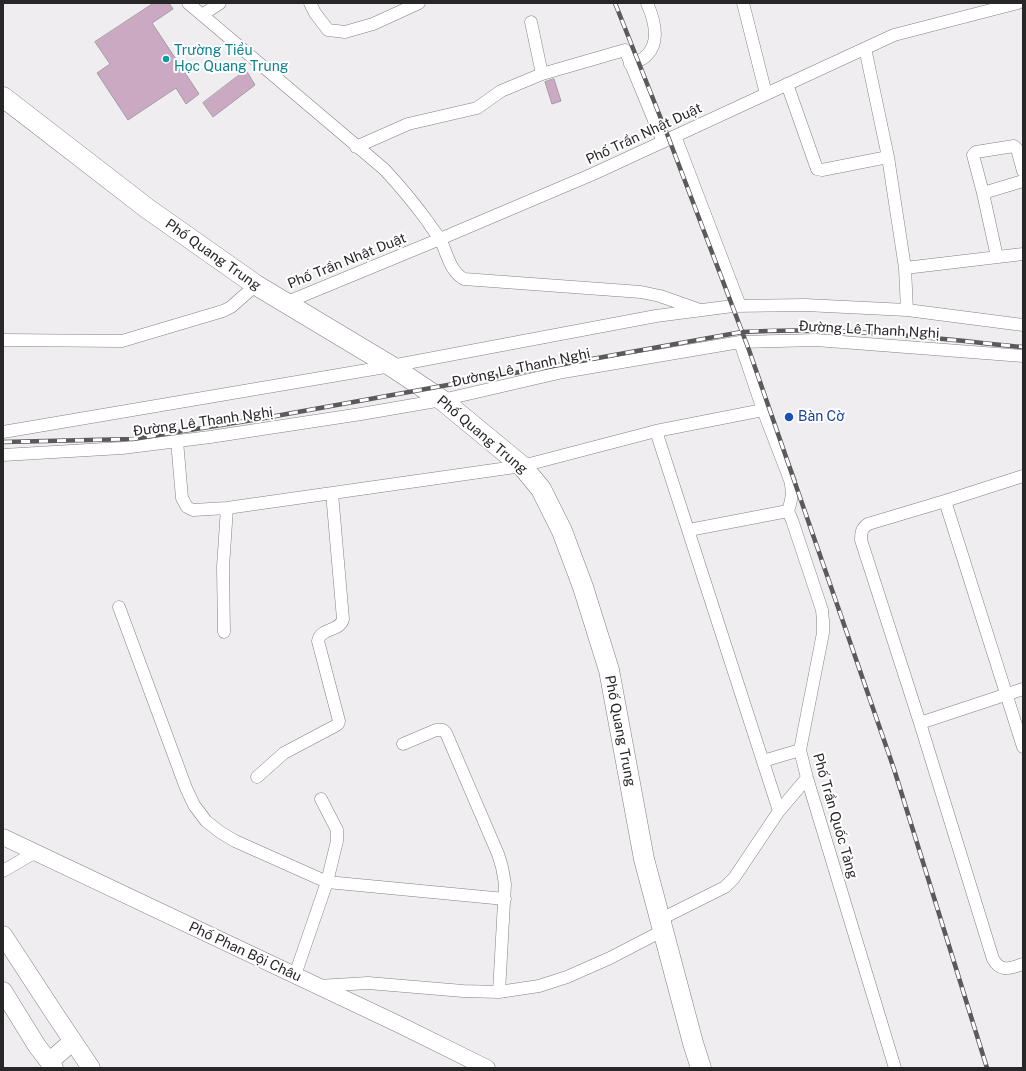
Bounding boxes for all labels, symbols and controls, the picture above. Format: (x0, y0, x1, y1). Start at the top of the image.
place label: Trường Tiểu Học Quang Trung (174, 43, 288, 76)
marker: Trường Tiểu Học Quang Trung (161, 54, 171, 64)
street label: Phố Trần Nhật Duật (583, 100, 705, 168)
street label: Phố Quang Trung (162, 216, 264, 294)
street label: Phố Trần Nhật Duật (285, 230, 409, 292)
street label: Đường Lê Thanh Nghị (798, 318, 940, 342)
street label: Đường Lê Thanh Nghị (450, 345, 592, 391)
street label: Phố Quang Trung (433, 392, 531, 478)
street label: Đường Lê Thanh Nghị (132, 404, 274, 440)
place label: Bàn Cờ (798, 409, 845, 425)
marker: Bàn Cờ (783, 411, 795, 423)
street label: Phố Quang Trung (601, 674, 639, 788)
street label: Phố Trần Quốc Tảng (809, 751, 861, 881)
street label: Phố Phan Bội Châu (186, 919, 304, 985)

